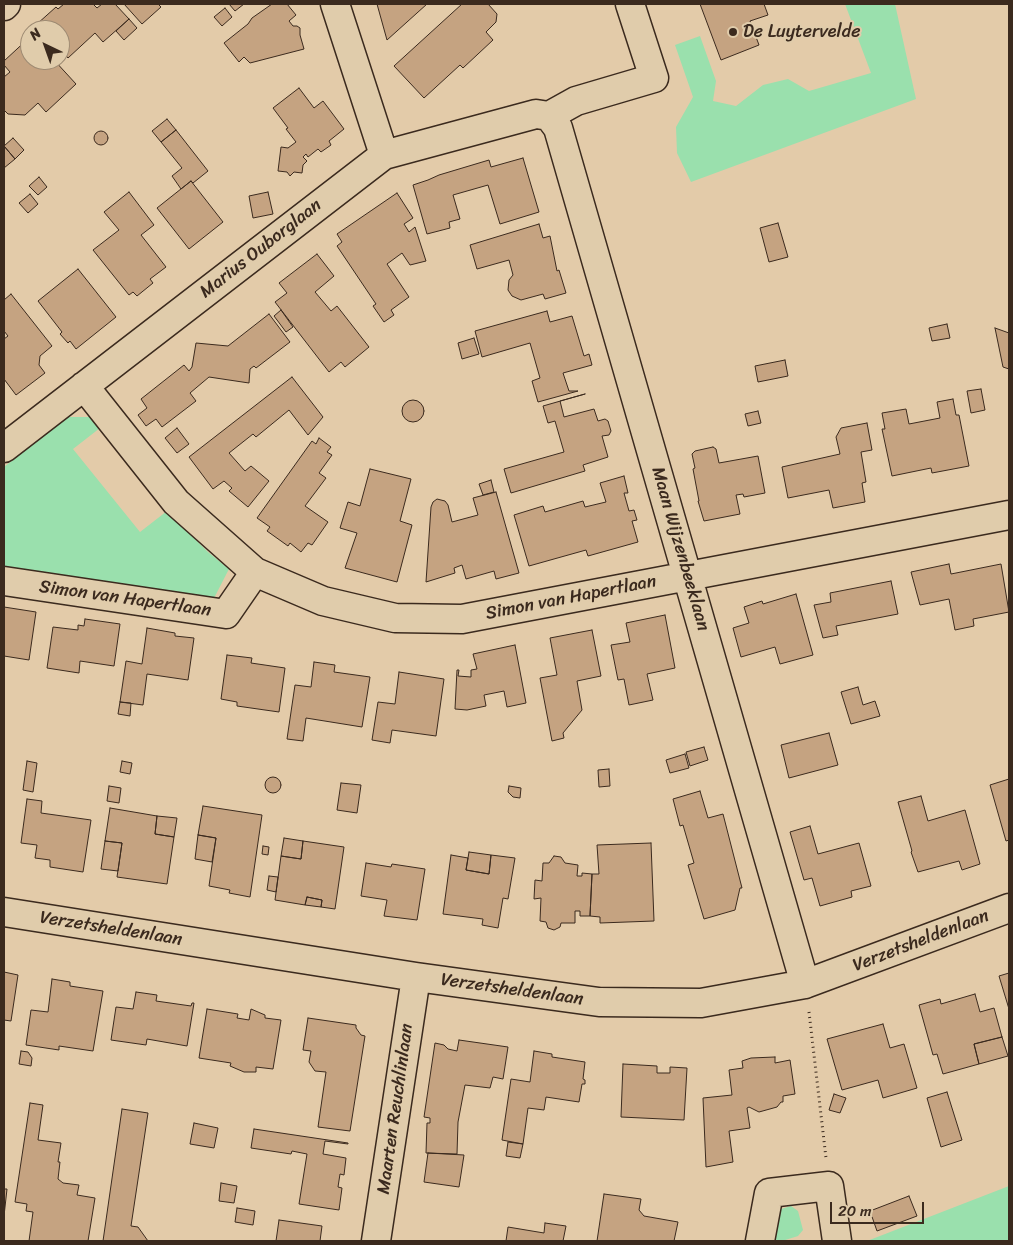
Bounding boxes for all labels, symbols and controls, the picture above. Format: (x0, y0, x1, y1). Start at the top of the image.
north arrow (20, 20, 70, 70)
place label: De Luytervelde (743, 21, 860, 43)
text: N (23, 22, 47, 47)
marker: De Luytervelde (727, 26, 739, 38)
street label: Marius Ouborglaan (196, 195, 326, 303)
street label: Maan Wijzenbeeklaan (646, 464, 714, 634)
street label: Simon van Hapertlaan (484, 571, 658, 625)
street label: Simon van Hapertlaan (38, 576, 212, 622)
street label: Verzetsheldenlaan (850, 905, 992, 977)
street label: Verzetsheldenlaan (38, 907, 184, 951)
street label: Verzetsheldenlaan (439, 969, 585, 1011)
street label: Maarten Reuchlinlaan (373, 1022, 419, 1196)
scale bar (833, 1192, 927, 1224)
text: 20 m (838, 1198, 872, 1224)

